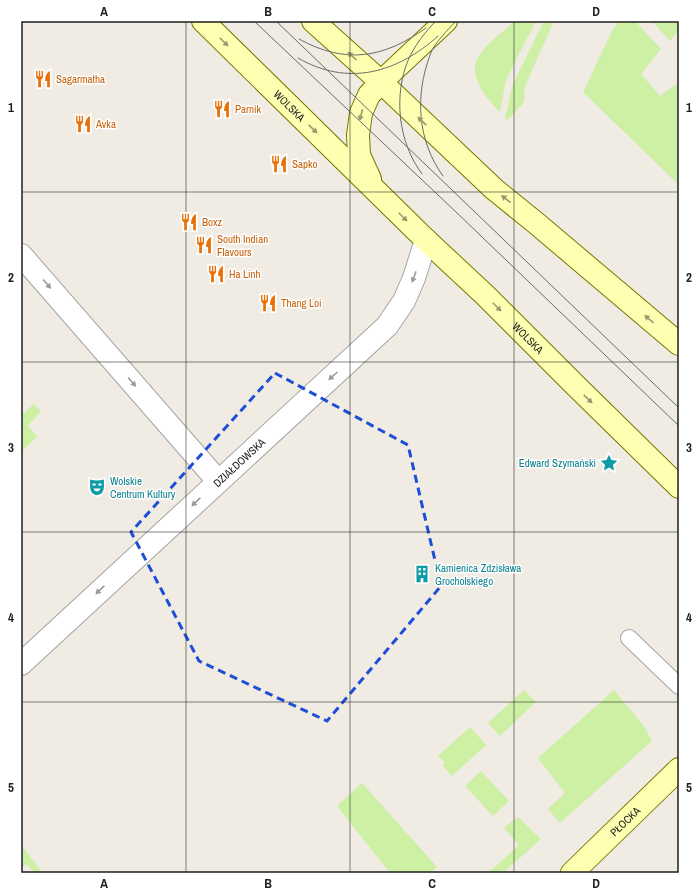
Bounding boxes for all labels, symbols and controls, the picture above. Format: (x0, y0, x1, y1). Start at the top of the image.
text: A (100, 3, 108, 20)
text: B (264, 3, 272, 20)
text: C (428, 3, 436, 20)
text: D (592, 3, 600, 20)
one-way arrow (219, 37, 229, 47)
one-way arrow (347, 51, 357, 60)
restaurant icon: Sagarmatha (33, 69, 53, 89)
place label: Sagarmatha (56, 72, 105, 86)
street label: WOLSKA (271, 87, 309, 125)
text: 1 (8, 99, 14, 116)
restaurant icon: Parnik (212, 99, 232, 119)
text: 1 (686, 99, 692, 116)
place label: Parnik (235, 102, 262, 116)
one-way arrow (358, 109, 364, 121)
restaurant icon: Avka (73, 114, 93, 134)
one-way arrow (417, 116, 427, 126)
place label: Avka (95, 117, 116, 131)
one-way arrow (308, 124, 318, 134)
restaurant icon: Sapko (269, 154, 289, 174)
place label: Sapko (292, 157, 318, 171)
one-way arrow (500, 194, 511, 203)
restaurant icon: Boxz (179, 212, 199, 232)
one-way arrow (398, 212, 408, 222)
place label: Boxz (202, 215, 223, 229)
place label: South Indian Flavours (217, 232, 268, 259)
restaurant icon: South Indian Flavours (194, 235, 214, 255)
restaurant icon: Ha Linh (206, 264, 226, 284)
place label: Ha Linh (229, 267, 261, 281)
text: 2 (8, 269, 14, 286)
text: 2 (686, 269, 692, 286)
one-way arrow (411, 272, 417, 284)
one-way arrow (42, 279, 51, 290)
restaurant icon: Thang Loi (258, 293, 278, 313)
place label: Thang Loi (281, 296, 322, 310)
one-way arrow (492, 302, 502, 312)
one-way arrow (644, 314, 655, 323)
street label: WOLSKA (509, 319, 547, 357)
one-way arrow (328, 371, 338, 381)
one-way arrow (128, 377, 137, 387)
one-way arrow (583, 394, 593, 404)
street label: DZIAŁDOWSKA (210, 434, 269, 490)
text: 3 (8, 439, 14, 456)
text: 3 (686, 439, 692, 456)
place icon: Edward Szymański (599, 453, 619, 473)
place label: Edward Szymański (519, 456, 596, 470)
place label: Wolskie Centrum Kultury (110, 474, 176, 501)
theatre icon: Wolskie Centrum Kultury (87, 477, 107, 497)
one-way arrow (191, 497, 201, 506)
place label: Kamienica Zdzisława Grocholskiego (435, 561, 521, 588)
building icon: Kamienica Zdzisława Grocholskiego (412, 564, 432, 584)
one-way arrow (96, 585, 105, 594)
text: 4 (8, 609, 14, 626)
text: 4 (686, 609, 692, 626)
text: 5 (8, 779, 14, 796)
text: 5 (686, 779, 692, 796)
street label: PŁOCKA (607, 803, 644, 839)
text: A (100, 875, 108, 892)
text: B (264, 875, 272, 892)
text: C (428, 875, 436, 892)
text: D (592, 875, 600, 892)

